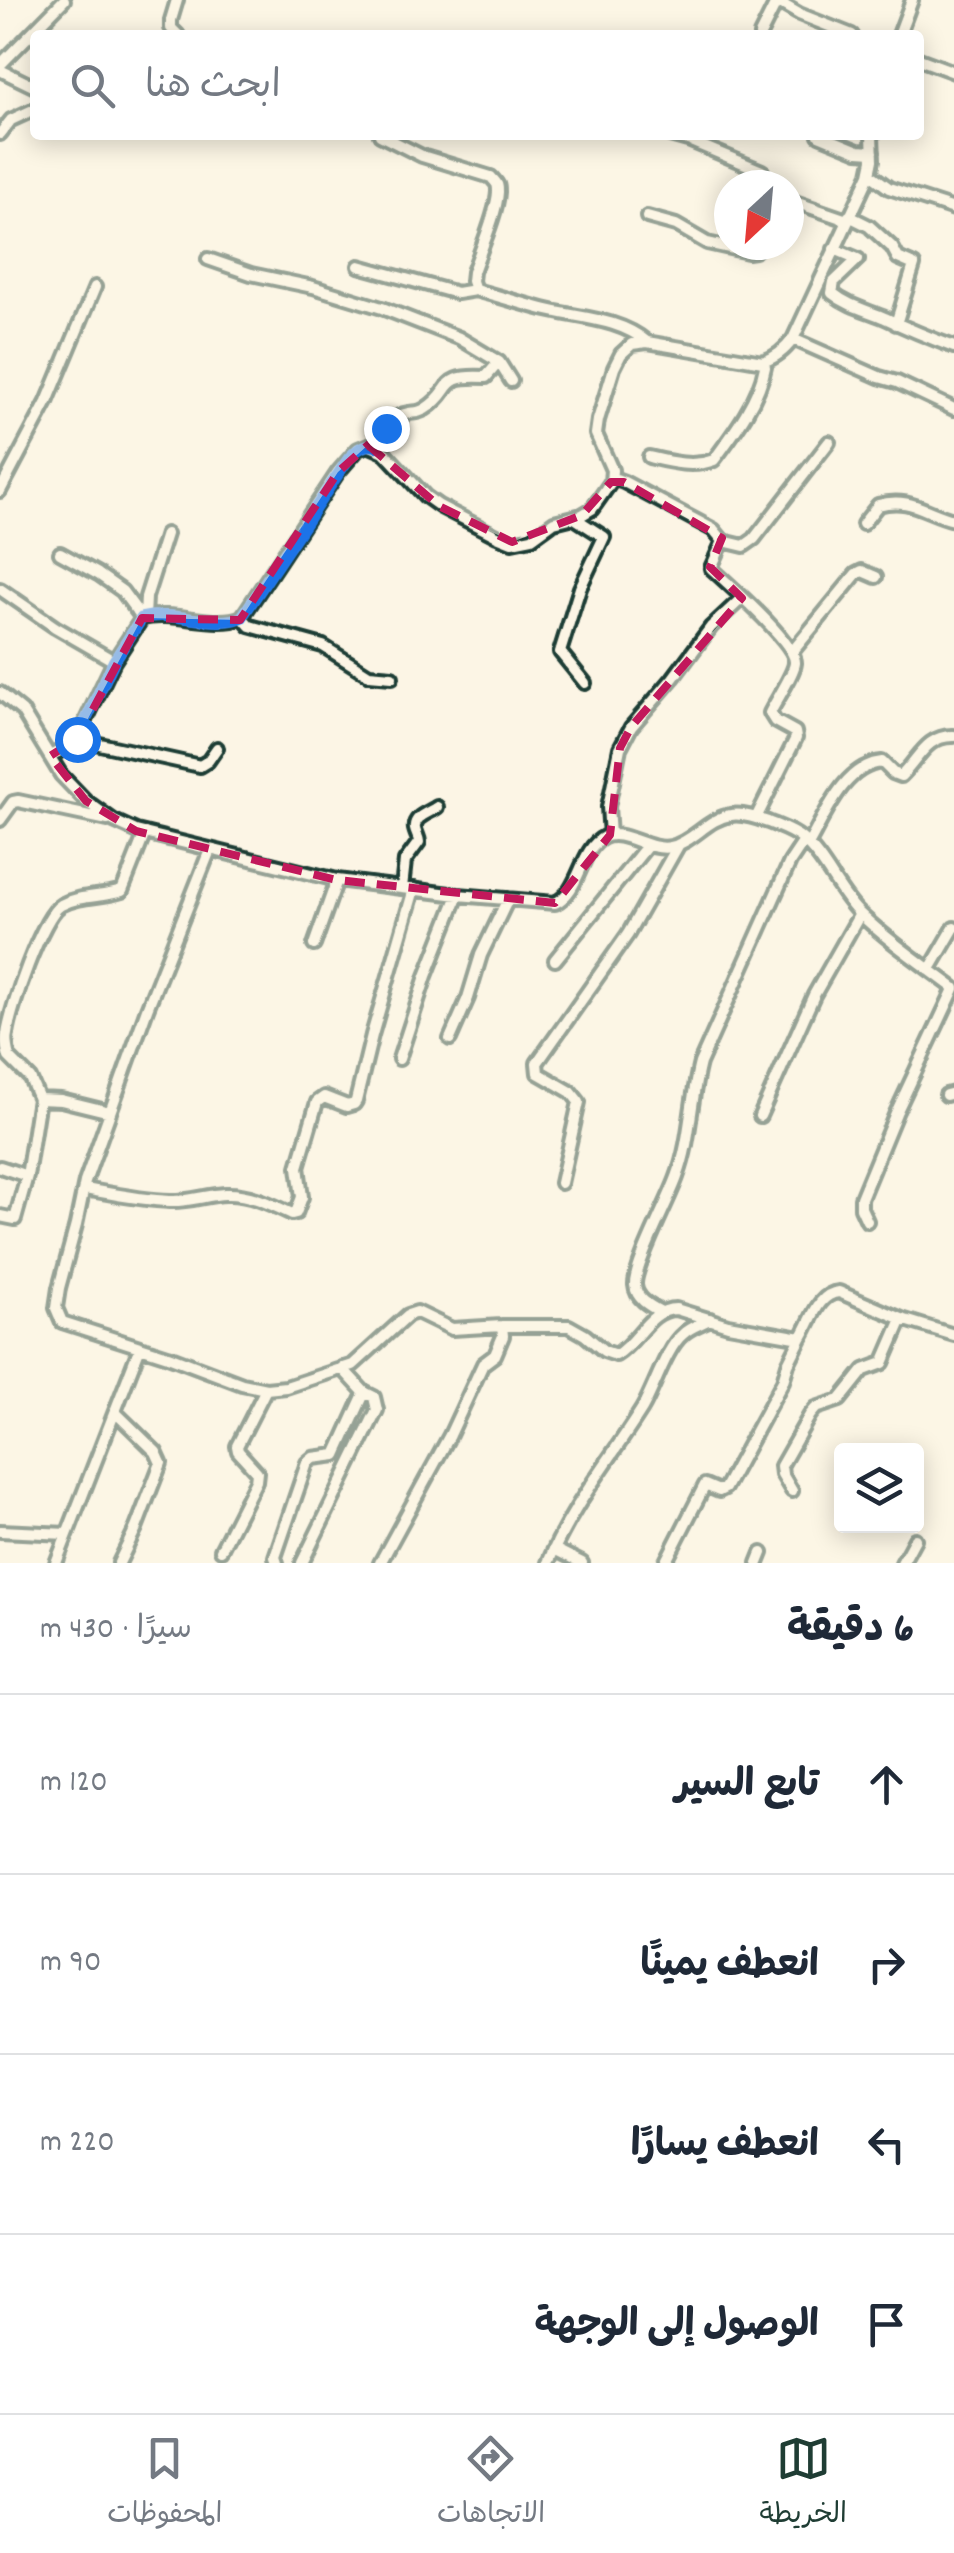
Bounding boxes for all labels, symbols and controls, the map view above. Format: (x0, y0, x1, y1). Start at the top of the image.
search box (30, 30, 924, 140)
icon: search (65, 58, 120, 113)
text: ابحث هنا (145, 61, 281, 116)
north arrow (714, 170, 804, 260)
route end (364, 406, 410, 452)
route start (55, 717, 101, 763)
map controls (834, 1443, 924, 1533)
button: layers (834, 1443, 924, 1533)
text: 6 دقيقة (787, 1602, 914, 1662)
text: سيرًا · 430 m (40, 1608, 192, 1654)
icon: ahead (859, 1757, 914, 1812)
text: تابع السير (675, 1760, 819, 1815)
text: 120 m (40, 1761, 108, 1807)
icon: right (859, 1937, 914, 1992)
text: انعطف يمينًا (641, 1940, 819, 1995)
text: 90 m (40, 1941, 101, 1987)
icon: left (859, 2117, 914, 2172)
text: انعطف يسارًا (631, 2120, 819, 2175)
text: 220 m (40, 2121, 115, 2167)
icon: arrive (859, 2297, 914, 2352)
text: الوصول إلى الوجهة (534, 2300, 819, 2355)
tab: المحفوظات (107, 2431, 223, 2537)
tab: الاتجاهات (437, 2431, 545, 2537)
tab: الخريطة (759, 2431, 847, 2537)

